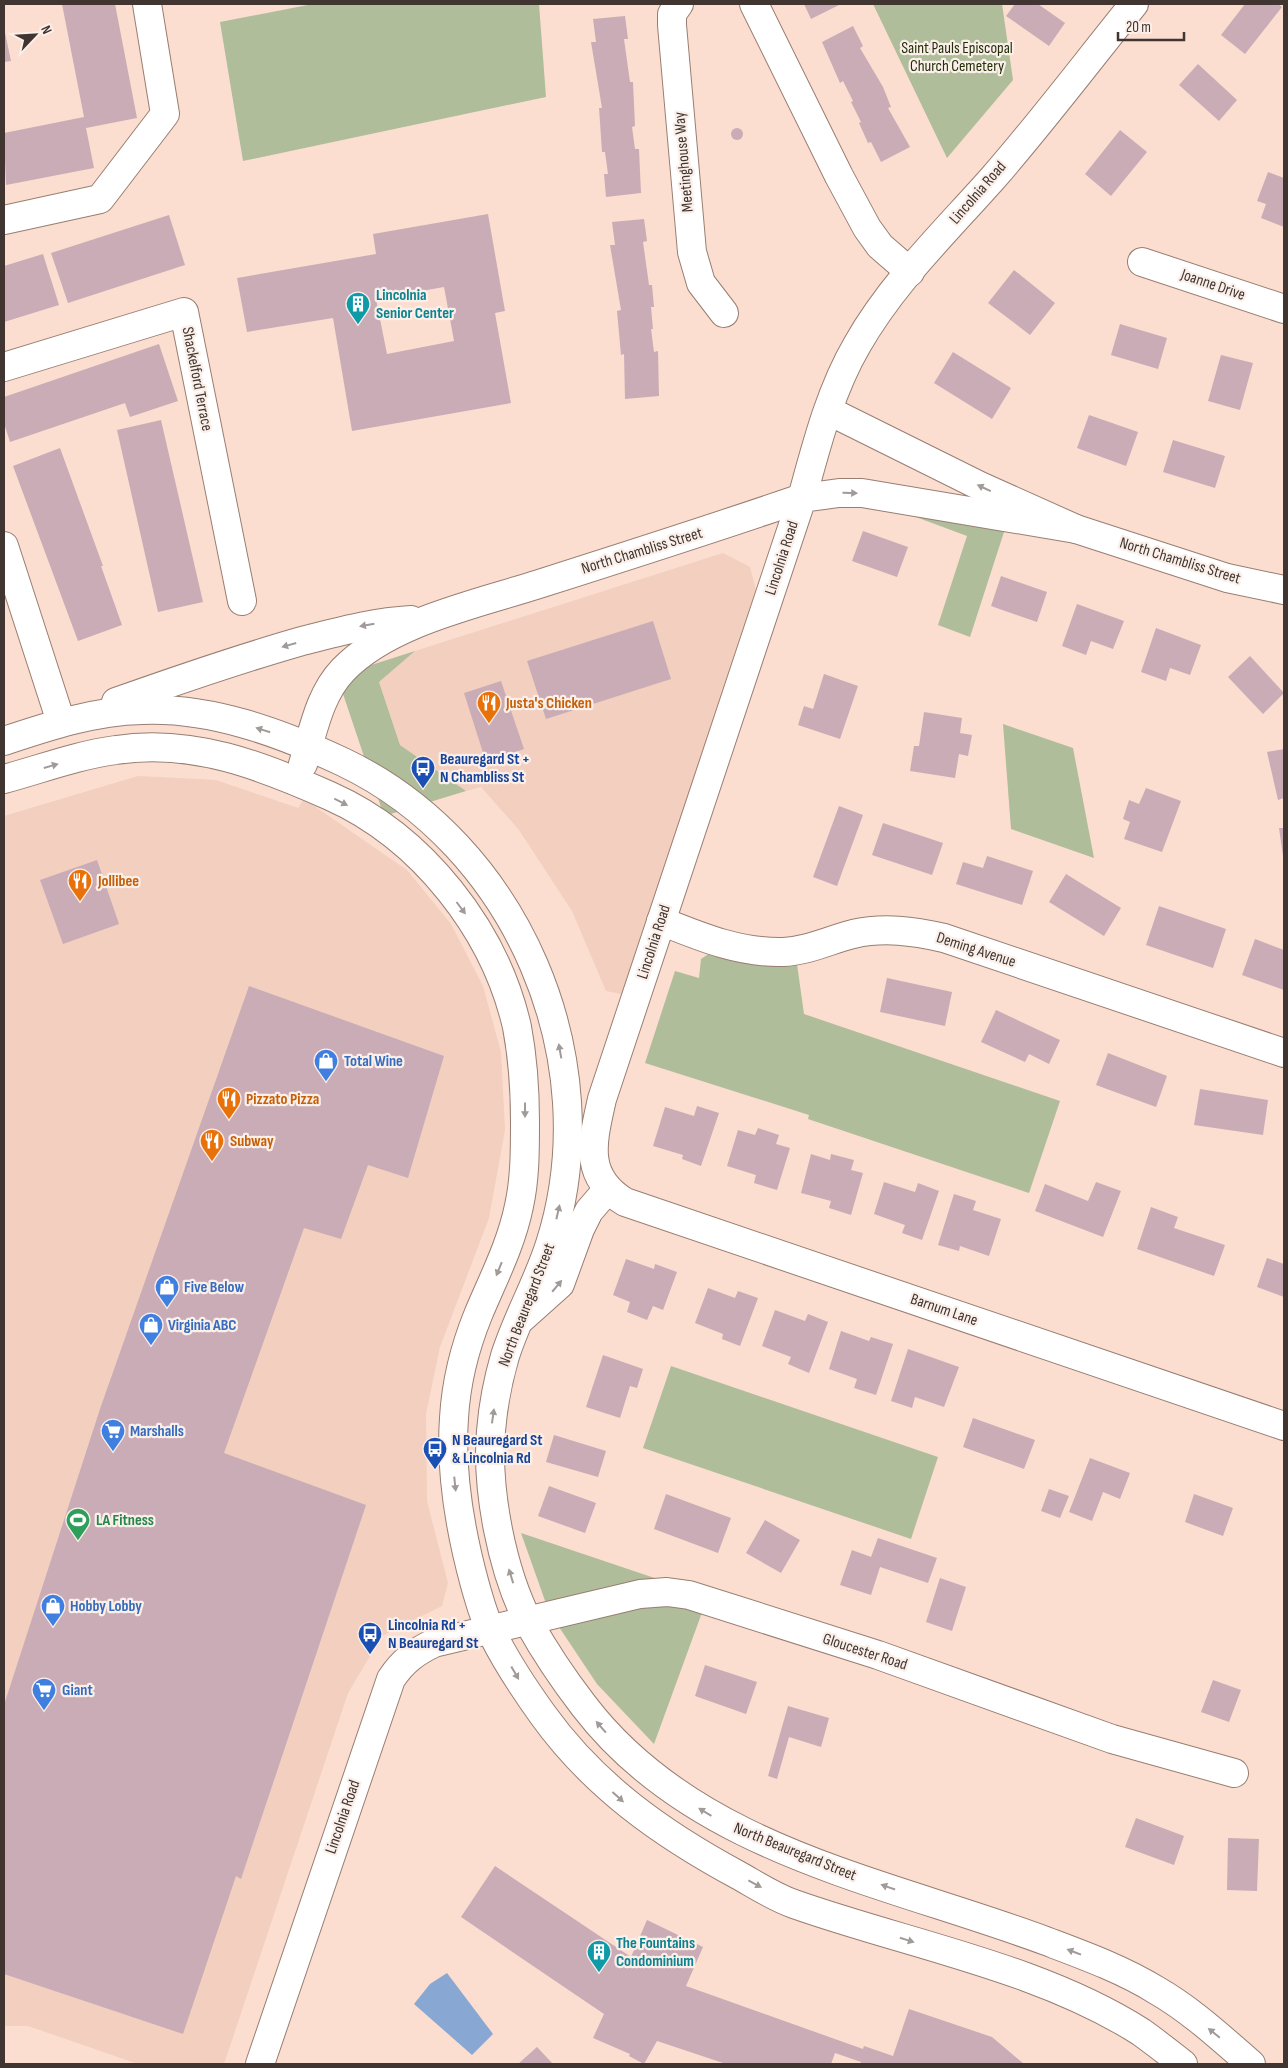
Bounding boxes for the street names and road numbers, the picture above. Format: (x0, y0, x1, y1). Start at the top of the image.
street label: Meetinghouse Way (670, 111, 698, 213)
street label: Lincolnia Road (946, 158, 1010, 228)
street label: Joanne Drive (1177, 265, 1248, 305)
street label: Shackelford Terrace (178, 325, 216, 433)
street label: Lincolnia Road (761, 519, 803, 597)
street label: North Chambliss Street (579, 524, 705, 578)
street label: North Chambliss Street (1117, 534, 1243, 588)
street label: Lincolnia Road (633, 903, 675, 981)
street label: Deming Avenue (934, 928, 1018, 972)
street label: North Beauregard Street (495, 1240, 559, 1369)
street label: Barnum Lane (908, 1290, 980, 1330)
street label: Gloucester Road (820, 1629, 910, 1675)
street label: Lincolnia Road (322, 1778, 364, 1856)
street label: North Beauregard Street (731, 1819, 859, 1885)

